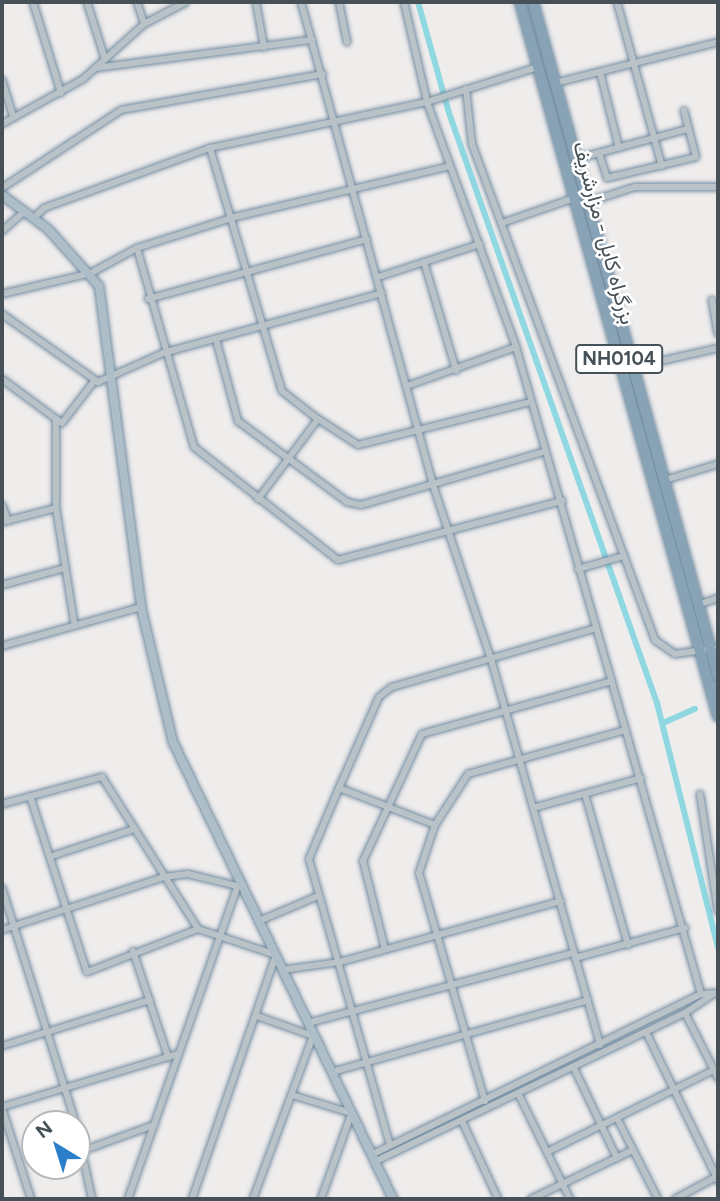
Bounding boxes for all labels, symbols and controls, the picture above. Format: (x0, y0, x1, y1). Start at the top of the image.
street label: بزرگراه کابل - مزارشریف (567, 139, 641, 327)
road number: NH0104 (574, 344, 664, 374)
north arrow (21, 1110, 91, 1180)
text: N (31, 1116, 57, 1143)

